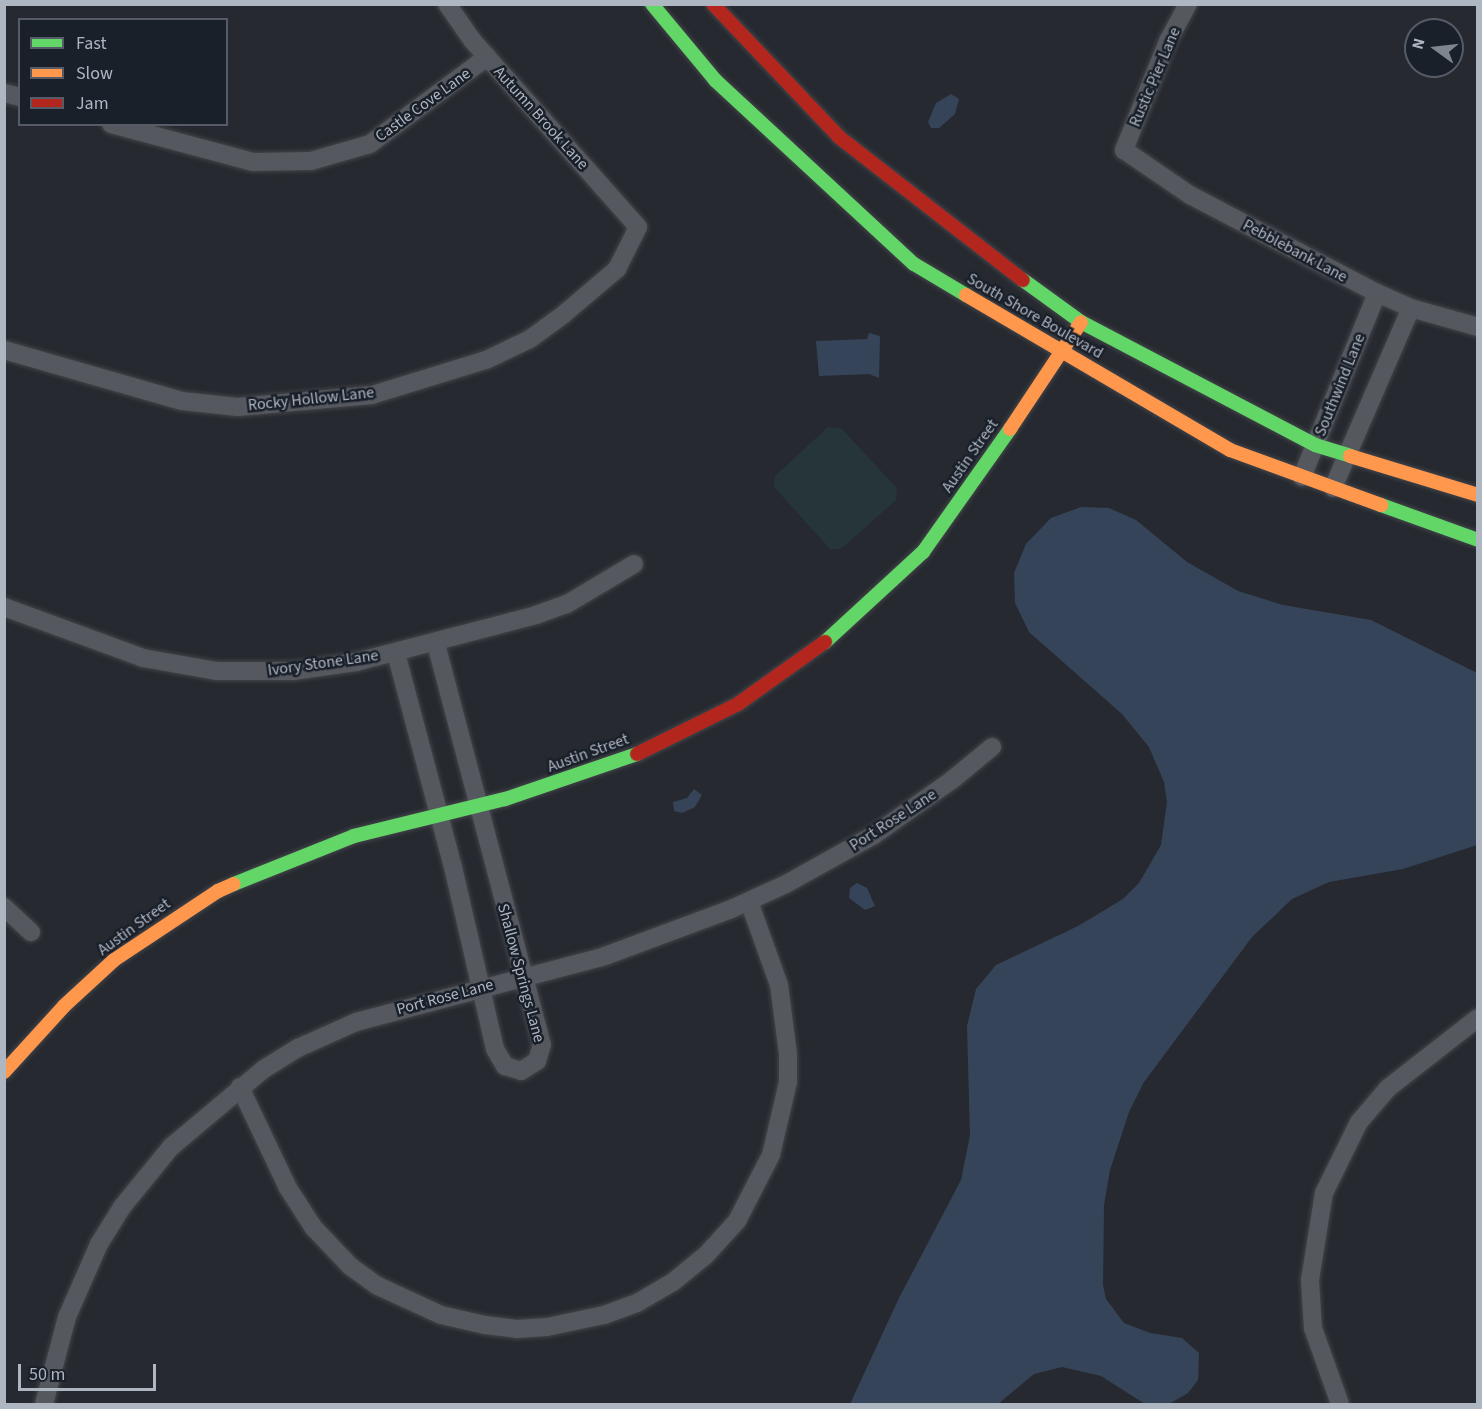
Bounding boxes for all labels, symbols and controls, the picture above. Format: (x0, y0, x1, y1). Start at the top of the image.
legend (18, 18, 228, 126)
north arrow (1404, 18, 1464, 78)
street label: Rustic Pier Lane (1125, 24, 1185, 130)
text: Fast (76, 31, 107, 56)
text: N (1407, 36, 1431, 52)
text: Slow (76, 61, 113, 86)
street label: Autumn Brook Lane (490, 62, 592, 174)
street label: Castle Cove Lane (372, 64, 474, 146)
text: Jam (76, 91, 109, 116)
street label: Pebblebank Lane (1240, 215, 1350, 287)
street label: South Shore Boulevard (963, 269, 1107, 363)
street label: Southwind Lane (1311, 331, 1369, 439)
street label: Rocky Hollow Lane (247, 383, 375, 415)
street label: Austin Street (938, 416, 1002, 496)
street label: Ivory Stone Lane (267, 646, 379, 680)
street label: Austin Street (545, 729, 631, 777)
street label: Port Rose Lane (846, 785, 940, 855)
street label: Austin Street (94, 894, 174, 960)
street label: Shallow Springs Lane (493, 901, 549, 1045)
street label: Port Rose Lane (394, 975, 496, 1019)
scale bar (21, 1352, 159, 1390)
text: 50 m (29, 1362, 65, 1387)

